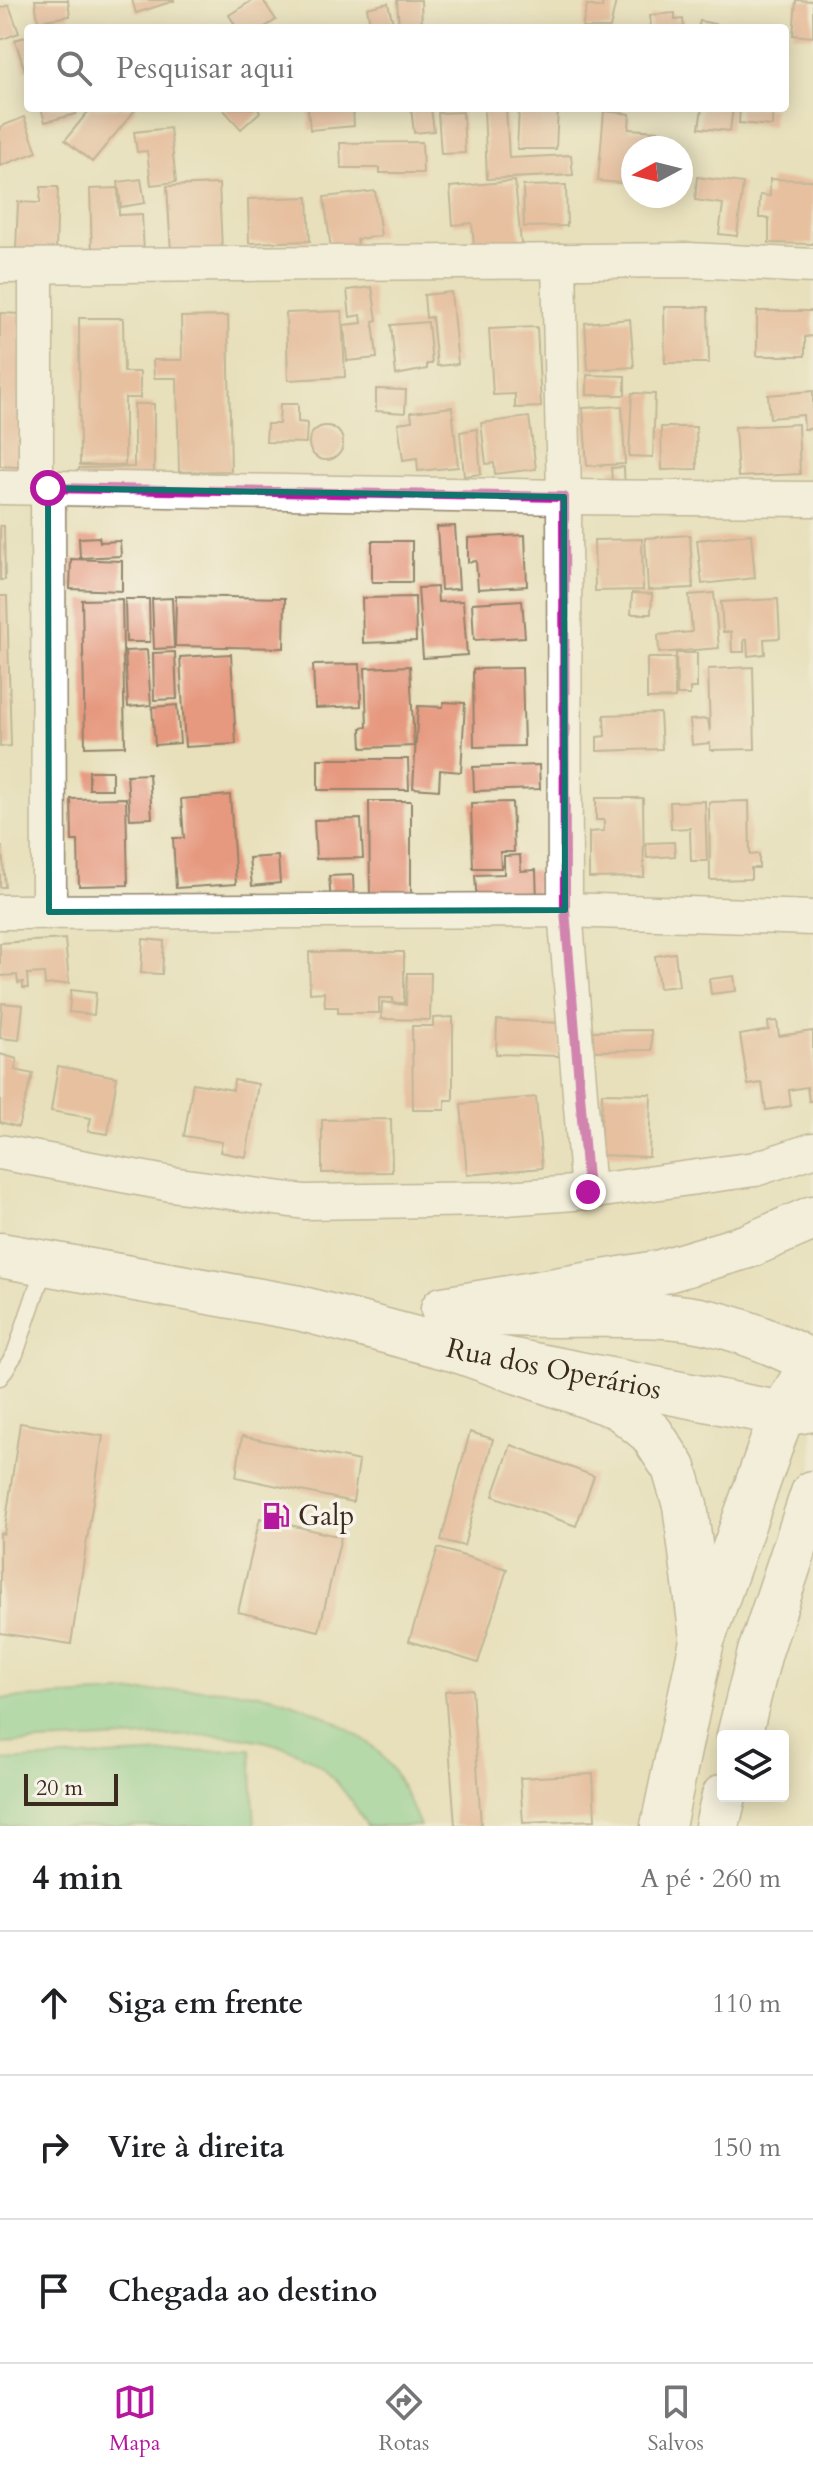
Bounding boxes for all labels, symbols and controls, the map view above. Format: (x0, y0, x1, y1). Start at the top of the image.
search box (24, 24, 789, 112)
icon: search (52, 46, 96, 90)
text: Pesquisar aqui (116, 48, 294, 89)
north arrow (621, 136, 693, 208)
route start (30, 470, 66, 506)
route end (570, 1174, 606, 1210)
street label: Rua dos Operários (442, 1329, 665, 1409)
place label: Galp (298, 1497, 354, 1535)
fuel station icon: Galp (261, 1501, 291, 1531)
map controls (717, 1730, 789, 1802)
button: layers (717, 1730, 789, 1802)
scale bar (24, 1770, 118, 1806)
text: 20 m (36, 1773, 83, 1803)
text: 4 min (32, 1855, 123, 1901)
text: A pé · 260 m (640, 1861, 781, 1896)
icon: ahead (32, 1981, 76, 2025)
text: Siga em frente (108, 1983, 303, 2024)
text: 110 m (712, 1986, 781, 2021)
icon: right (32, 2125, 76, 2169)
text: Vire à direita (108, 2127, 285, 2168)
text: 150 m (712, 2130, 781, 2165)
icon: arrive (32, 2269, 76, 2313)
text: Chegada ao destino (108, 2271, 377, 2312)
tab: Mapa (109, 2380, 160, 2458)
tab: Rotas (378, 2380, 429, 2458)
tab: Salvos (647, 2380, 704, 2458)

